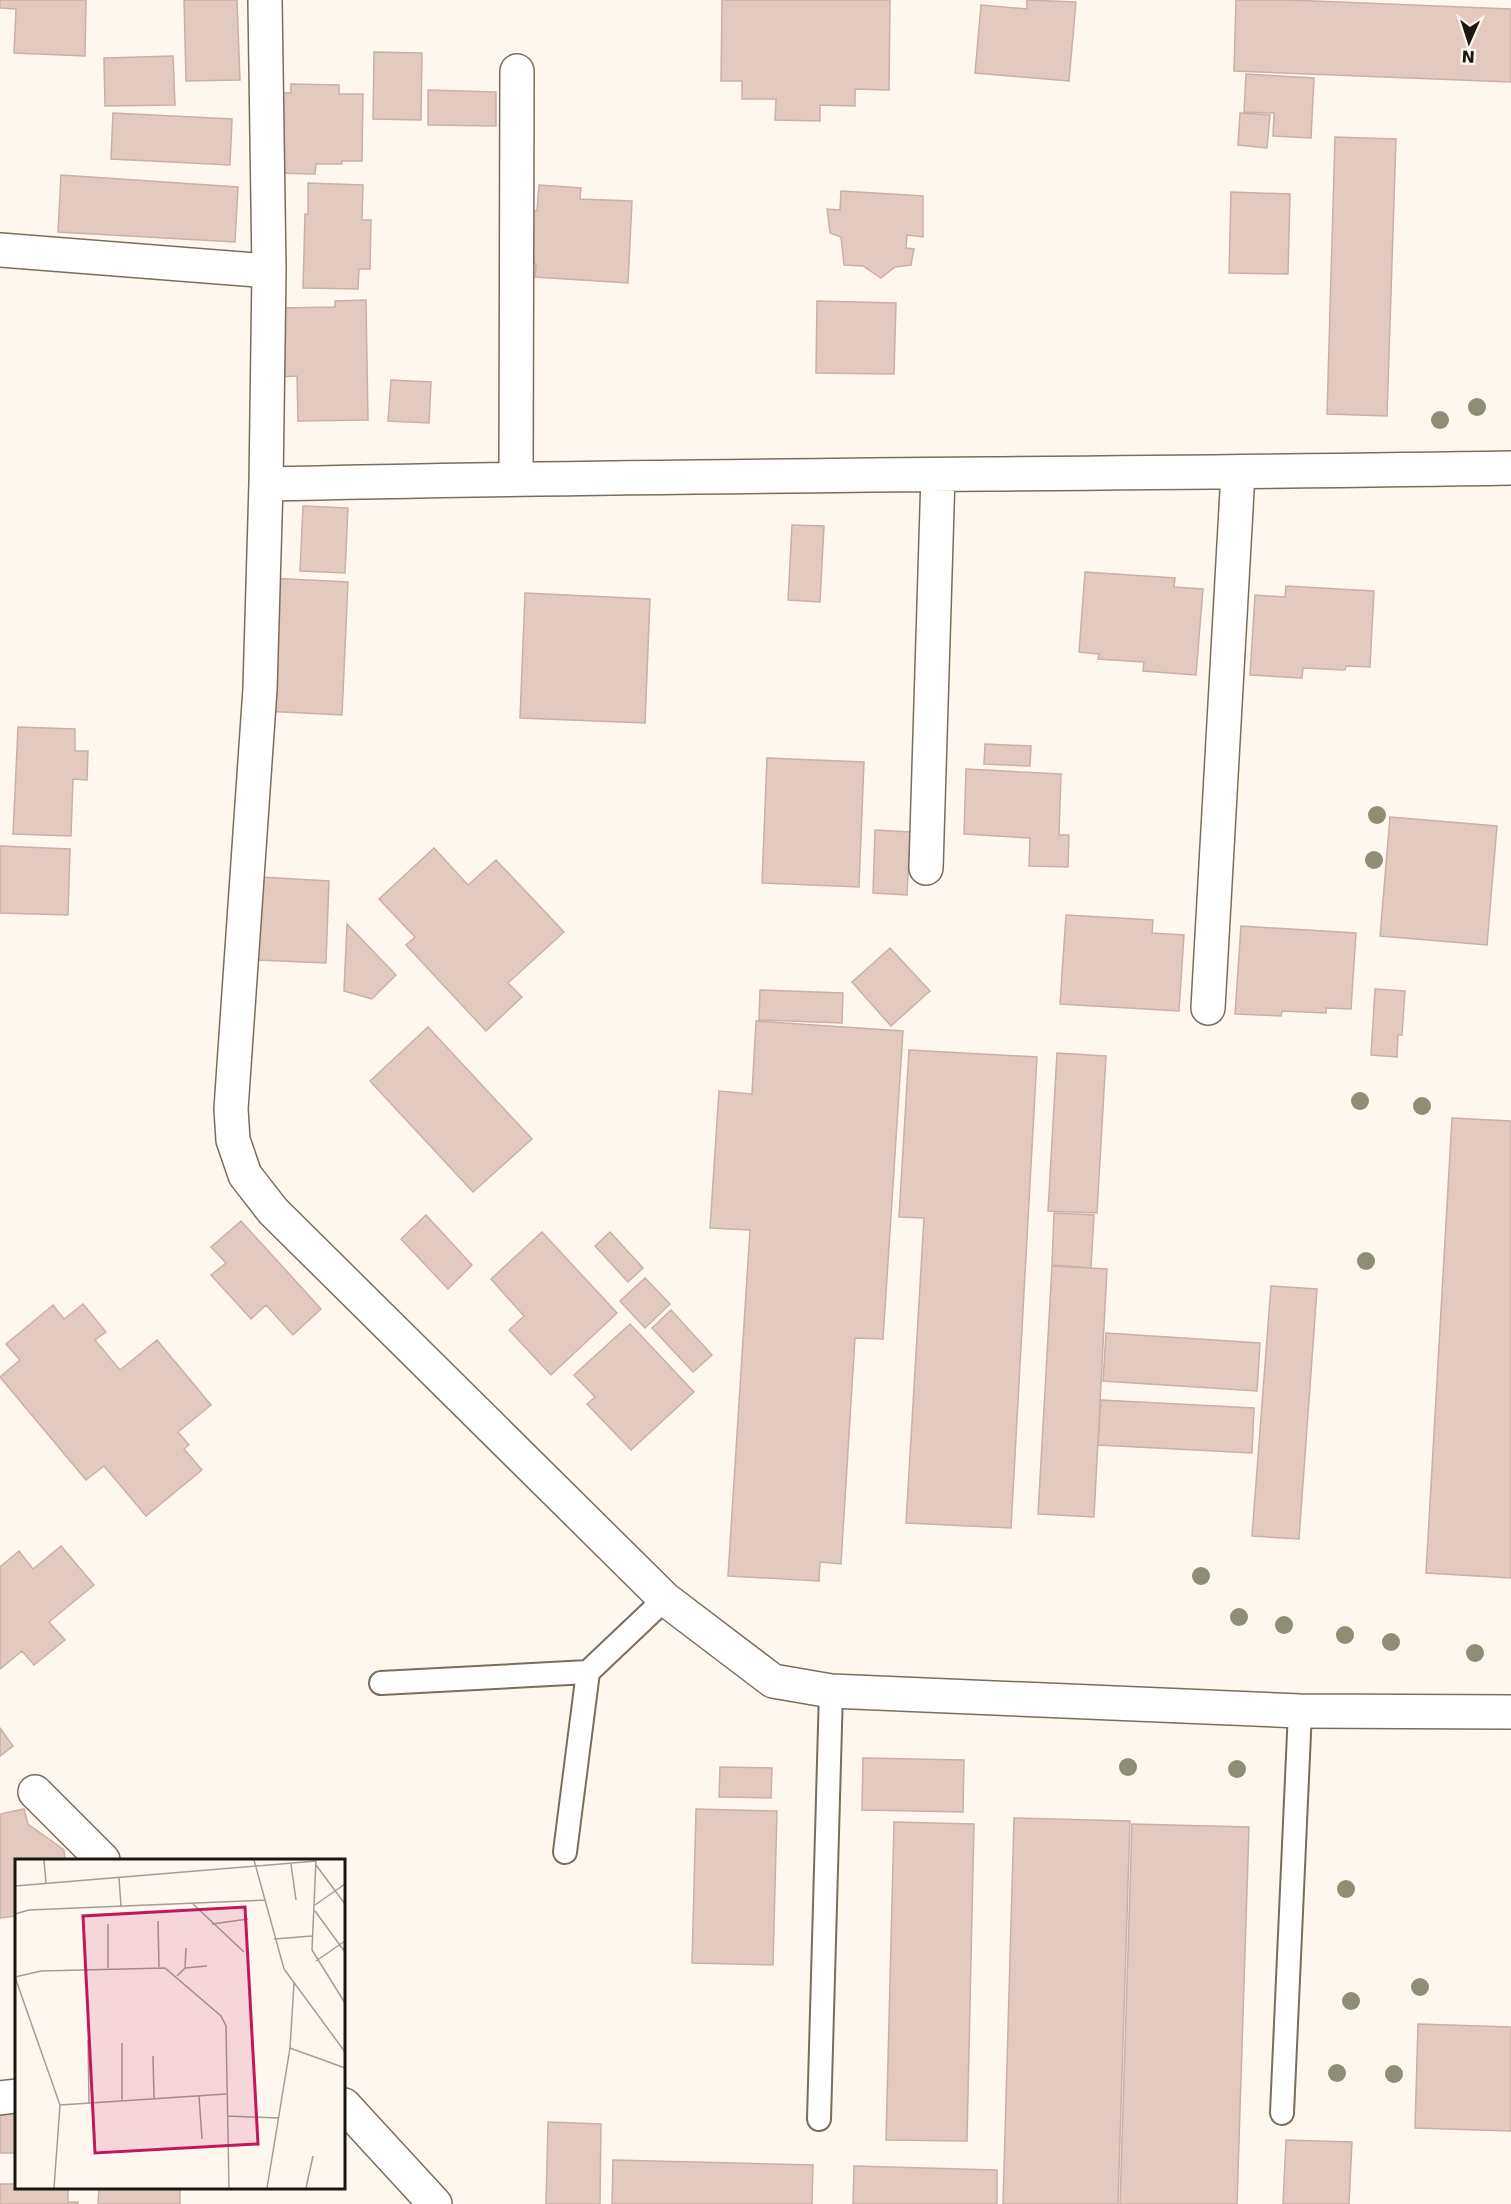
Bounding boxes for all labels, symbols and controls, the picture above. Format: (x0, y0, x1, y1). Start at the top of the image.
north arrow (1439, 12, 1499, 72)
text: N (1461, 47, 1475, 66)
inset map (15, 1859, 345, 2189)

